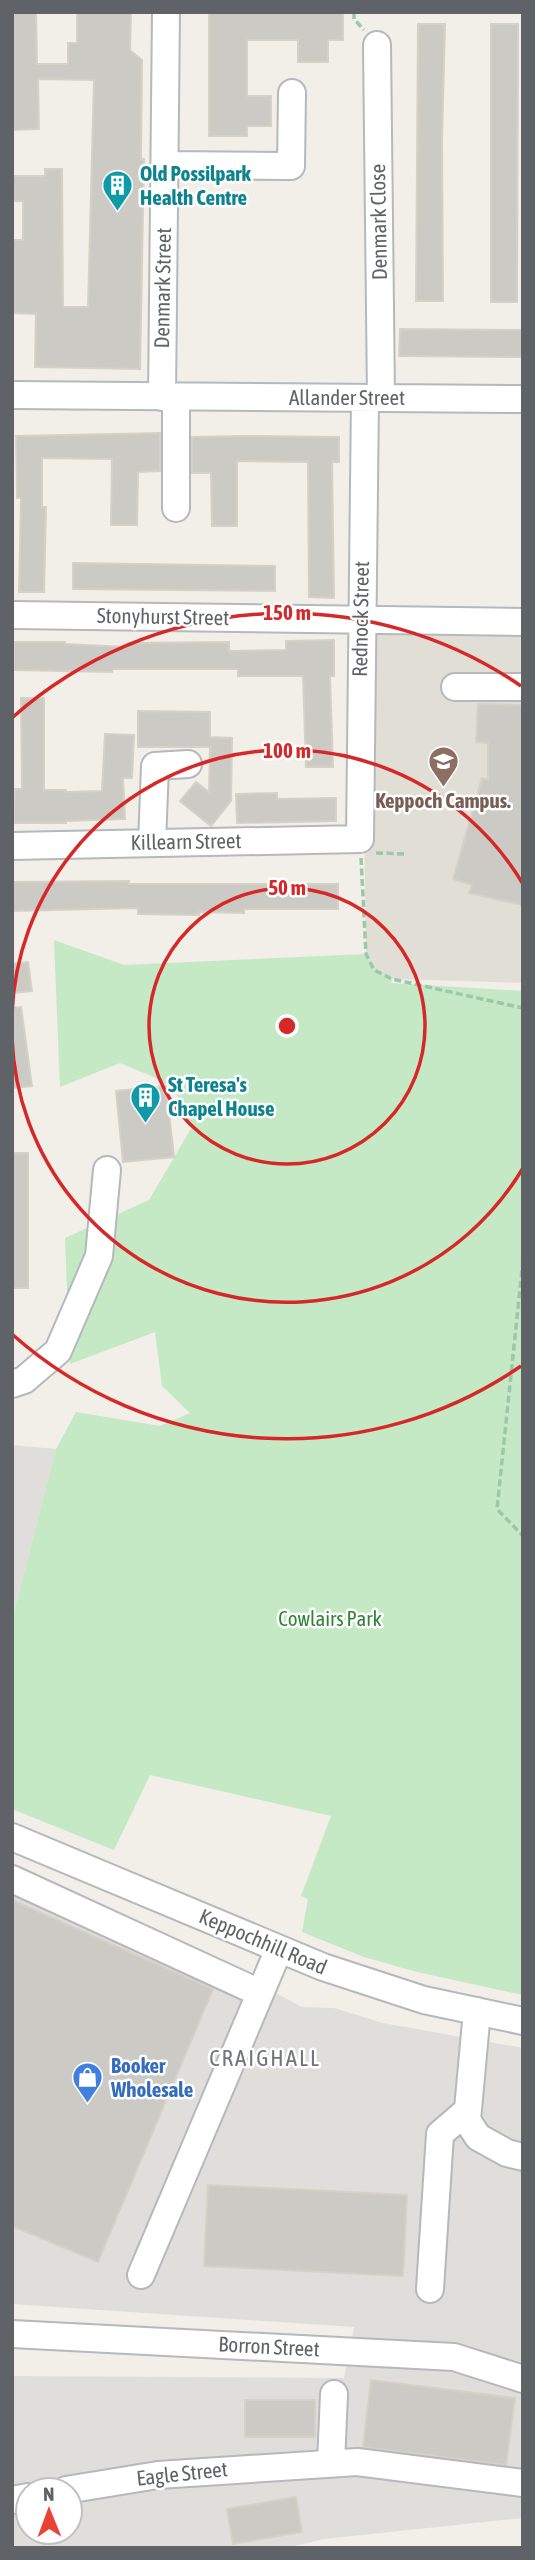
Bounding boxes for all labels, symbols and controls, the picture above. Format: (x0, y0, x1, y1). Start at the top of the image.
place label: Old Possilpark Health Centre (140, 161, 252, 209)
street label: Denmark Close (365, 164, 391, 280)
building icon: Old Possilpark Health Centre (100, 169, 134, 213)
street label: Denmark Street (149, 227, 175, 349)
street label: Allander Street (289, 385, 405, 409)
street label: Rednock Street (347, 561, 373, 677)
text: 150 m (263, 600, 311, 624)
street label: Stonyhurst Street (97, 603, 229, 629)
text: 100 m (263, 738, 311, 762)
school or university icon: Keppoch Campus. (426, 744, 460, 788)
place label: Keppoch Campus. (375, 788, 511, 812)
street label: Killearn Street (130, 828, 242, 854)
text: 50 m (268, 875, 306, 899)
centre of rings (275, 1014, 299, 1038)
place label: St Teresa's Chapel House (168, 1072, 275, 1120)
building icon: St Teresa's Chapel House (128, 1080, 162, 1124)
park label: Cowlairs Park (278, 1606, 382, 1630)
street label: Keppochhill Road (196, 1903, 331, 1979)
district label: CRAIGHALL (209, 2045, 321, 2071)
place label: Booker Wholesale (110, 2053, 193, 2101)
shop icon: Booker Wholesale (71, 2061, 105, 2105)
street label: Borron Street (218, 2331, 320, 2361)
street label: Eagle Street (135, 2456, 229, 2490)
north arrow (14, 2476, 84, 2546)
text: N (43, 2483, 55, 2505)

